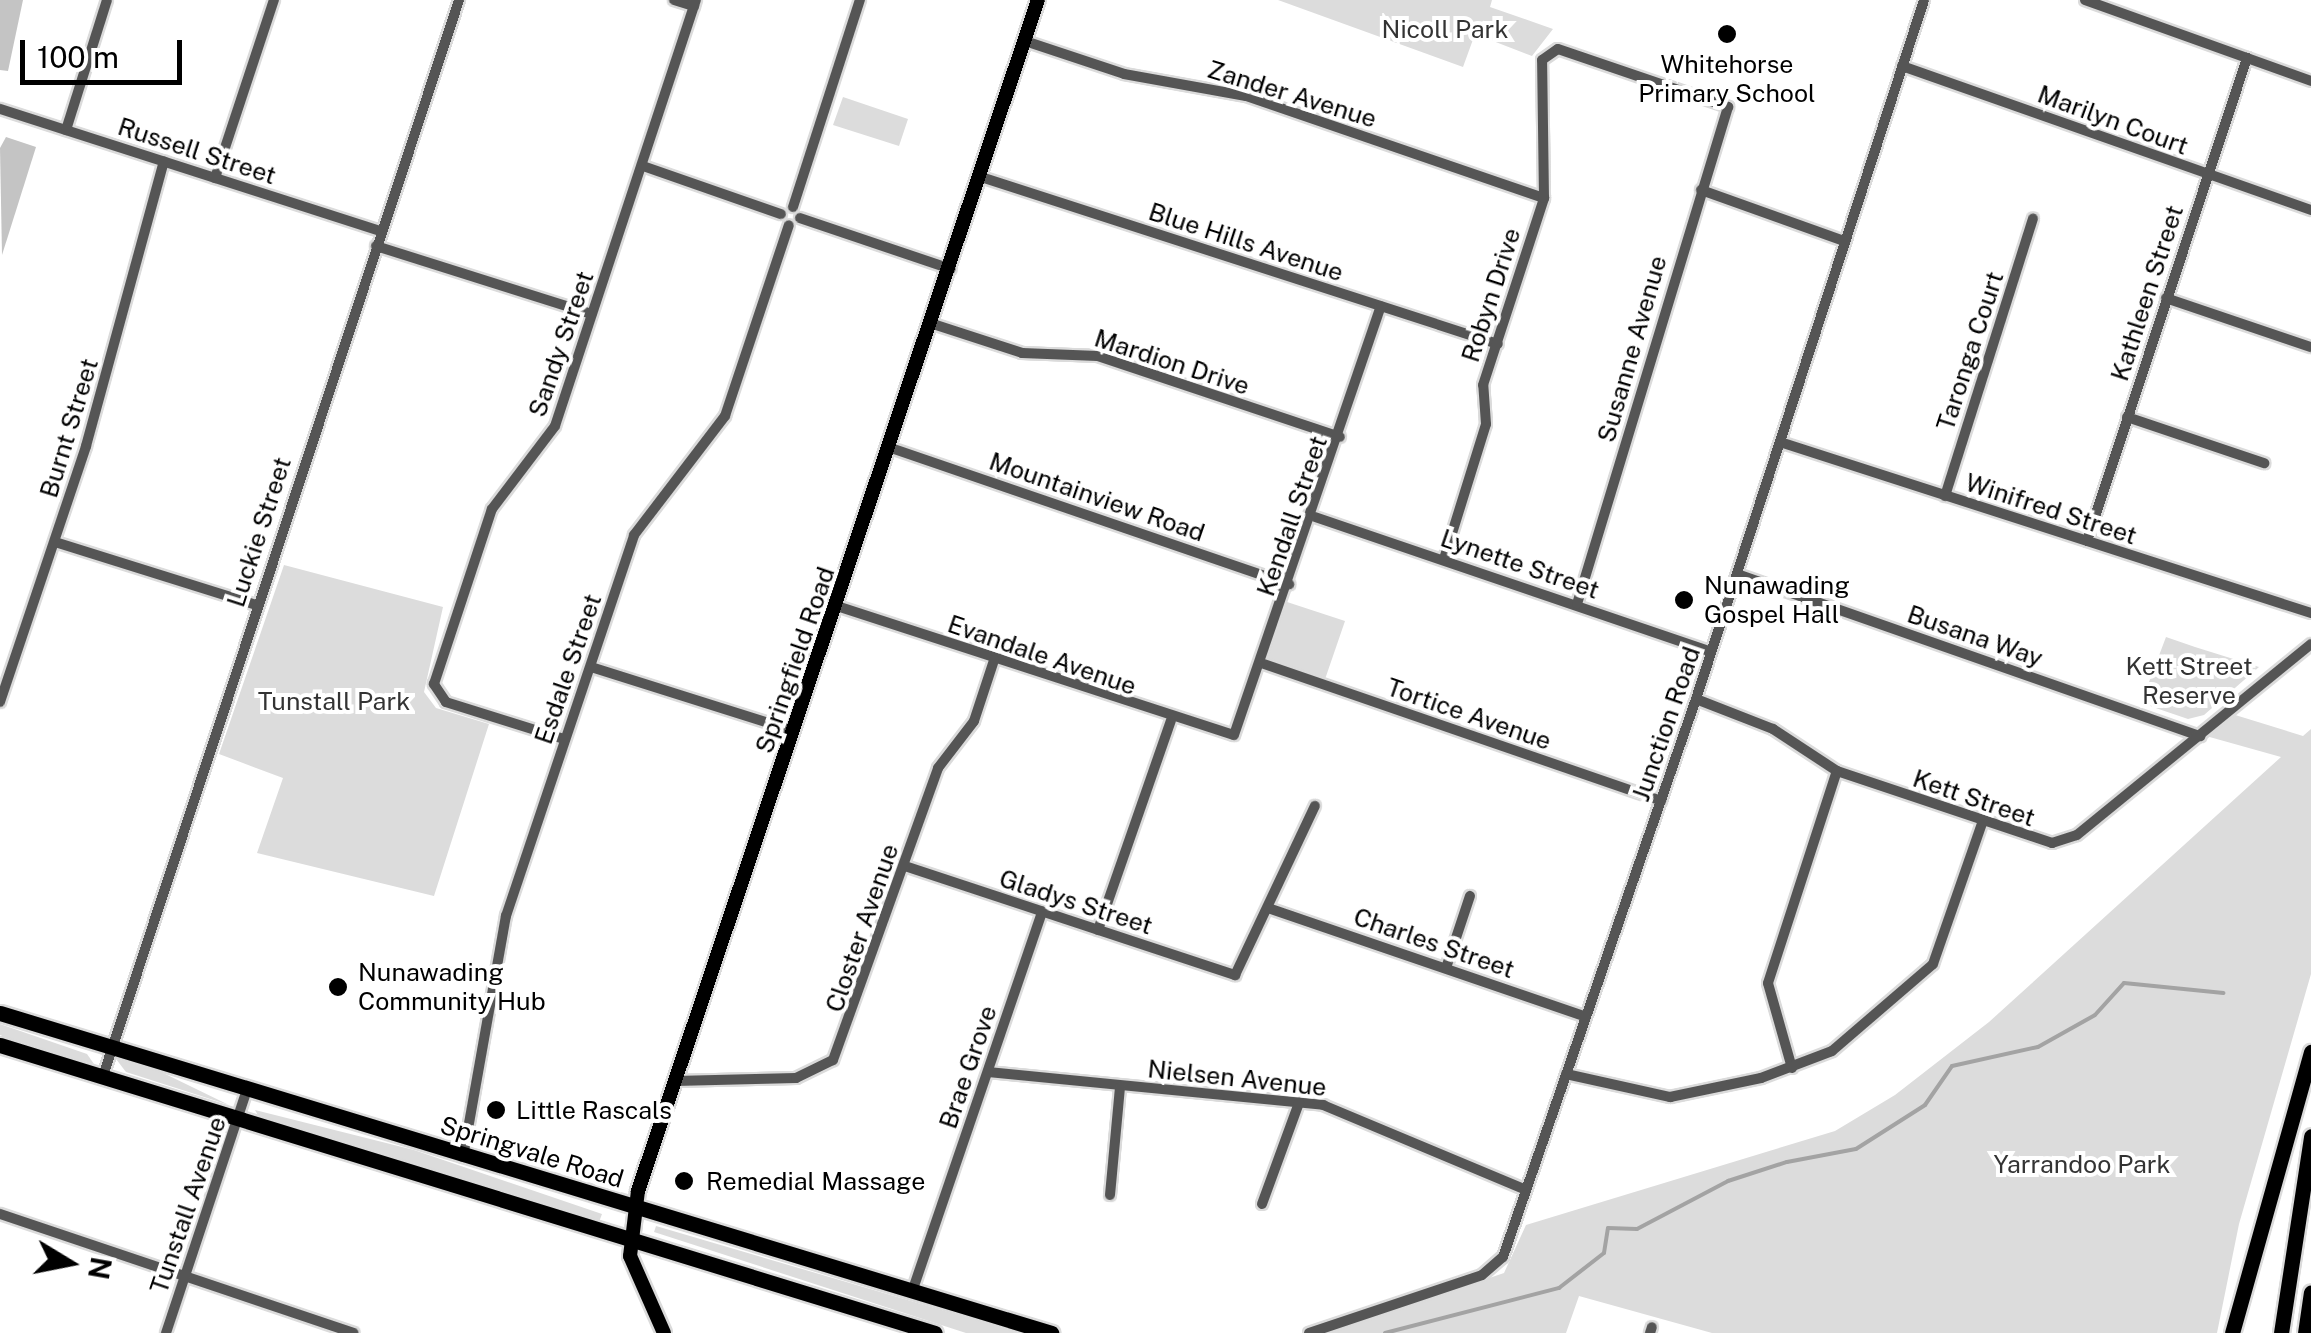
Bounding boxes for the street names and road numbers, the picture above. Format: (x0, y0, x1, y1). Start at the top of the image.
street label: Zander Avenue (1204, 54, 1380, 134)
street label: Marilyn Court (2034, 79, 2192, 161)
street label: Russell Street (114, 111, 280, 191)
street label: Blue Hills Avenue (1145, 196, 1347, 288)
street label: Kathleen Street (2104, 201, 2190, 385)
street label: Robyn Drive (1455, 224, 1527, 366)
street label: Susanne Avenue (1591, 252, 1673, 446)
street label: Sandy Street (522, 267, 600, 421)
street label: Taronga Court (1930, 268, 2010, 434)
street label: Mardion Drive (1091, 323, 1253, 401)
street label: Burnt Street (34, 355, 104, 501)
street label: Kendall Street (1251, 432, 1333, 600)
street label: Mountainview Road (985, 446, 1209, 548)
street label: Luckie Street (221, 453, 297, 611)
street label: Winifred Street (1962, 467, 2140, 551)
street label: Lynette Street (1437, 523, 1603, 605)
street label: Springfield Road (749, 563, 841, 757)
street label: Esdale Street (528, 590, 608, 748)
street label: Busana Way (1903, 599, 2047, 673)
street label: Evandale Avenue (944, 609, 1140, 701)
street label: Junction Road (1626, 643, 1706, 805)
street label: Tortice Avenue (1383, 672, 1555, 756)
street label: Kett Street (1909, 763, 2039, 833)
street label: Closter Avenue (819, 840, 905, 1016)
street label: Gladys Street (996, 863, 1156, 941)
street label: Charles Street (1350, 901, 1518, 985)
street label: Brae Grove (933, 1001, 1003, 1133)
street label: Nielsen Avenue (1146, 1054, 1328, 1102)
street label: Springvale Road (437, 1110, 627, 1194)
street label: Tunstall Avenue (144, 1113, 232, 1297)

